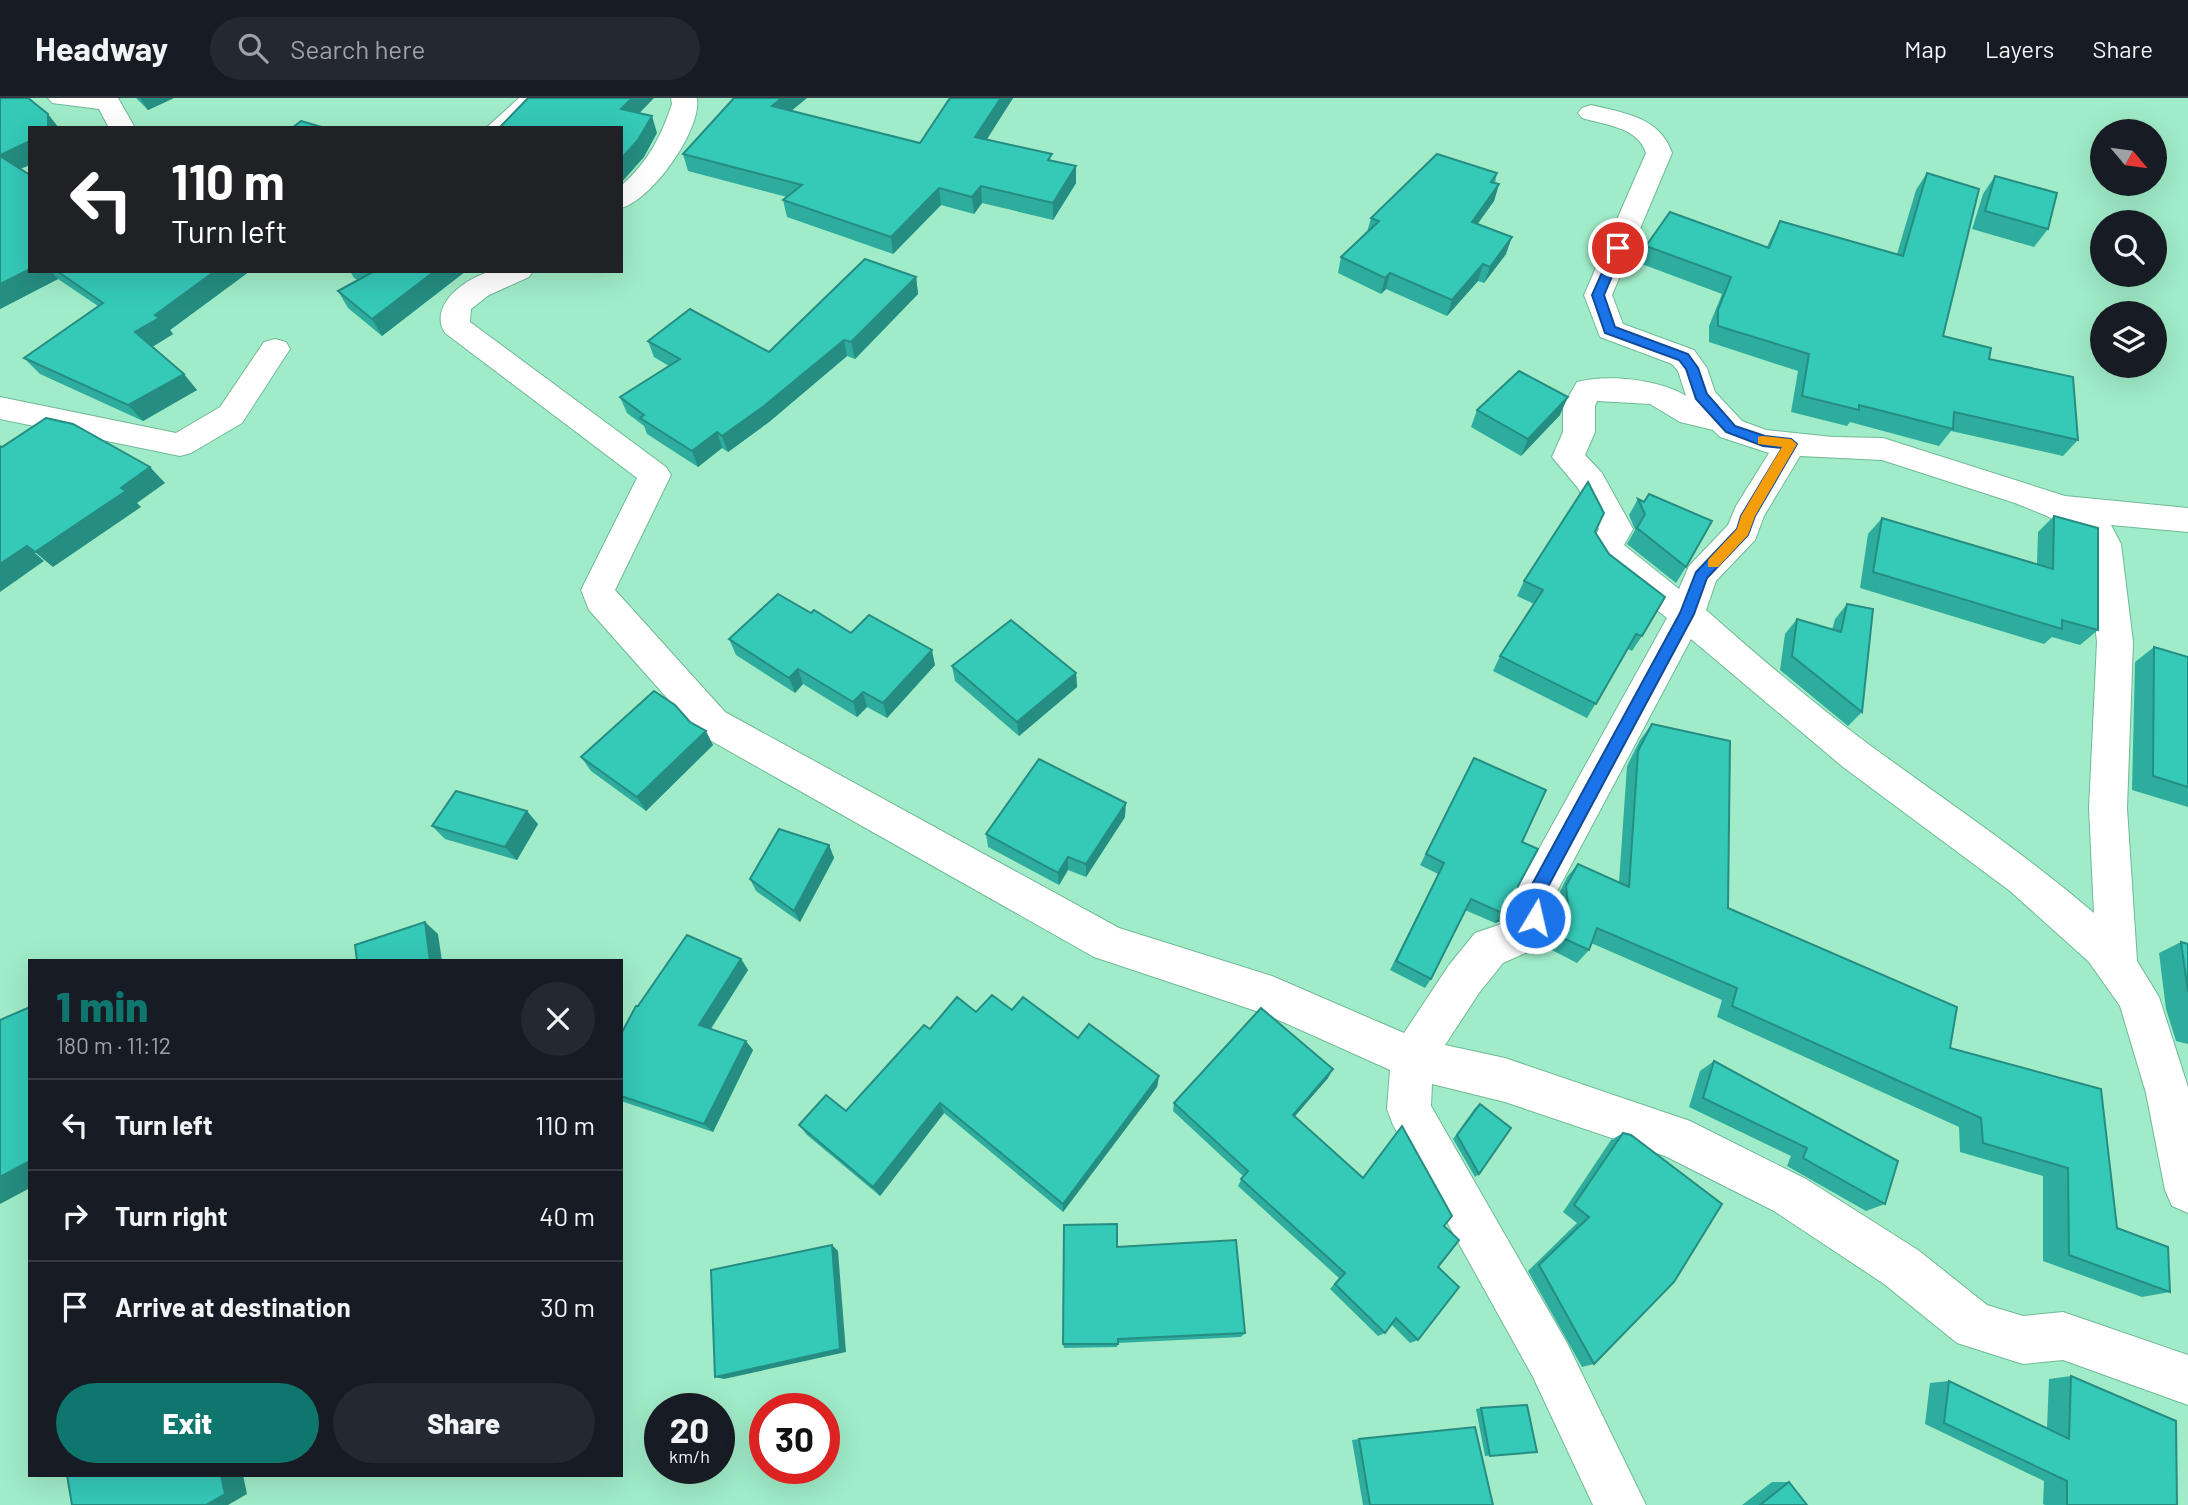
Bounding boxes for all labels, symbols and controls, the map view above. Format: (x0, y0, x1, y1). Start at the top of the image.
search box (210, 17, 700, 80)
text: Headway (35, 28, 168, 68)
icon: search (234, 29, 272, 67)
text: Search here (290, 33, 425, 64)
text: Map (1904, 34, 1947, 63)
text: Layers (1985, 34, 2054, 63)
text: Share (2092, 34, 2153, 63)
north arrow (2090, 119, 2166, 196)
map controls (2090, 119, 2167, 378)
text: 110 m (171, 151, 285, 210)
icon: left (56, 154, 147, 245)
button: search (2090, 210, 2167, 287)
text: Turn left (171, 211, 288, 249)
pin (1588, 218, 1648, 278)
icon: arrive (1599, 229, 1637, 267)
button: layers (2090, 301, 2167, 378)
position arrow (1498, 881, 1572, 955)
text: 1 min (56, 980, 148, 1030)
button: close (521, 982, 595, 1056)
text: 180 m · 11:12 (56, 1031, 171, 1059)
icon: left (56, 1106, 94, 1144)
text: Turn left (115, 1109, 213, 1140)
text: 110 m (535, 1109, 595, 1140)
icon: right (56, 1197, 94, 1235)
text: Turn right (115, 1200, 228, 1231)
text: 40 m (539, 1200, 595, 1231)
icon: arrive (56, 1288, 94, 1326)
text: Arrive at destination (115, 1291, 351, 1322)
text: 30 m (540, 1291, 595, 1322)
button: Exit (56, 1383, 319, 1463)
button: Share (333, 1383, 595, 1463)
speed limit sign: 30 (749, 1393, 840, 1484)
text: 20 (670, 1408, 709, 1450)
text: km/h (669, 1445, 710, 1467)

